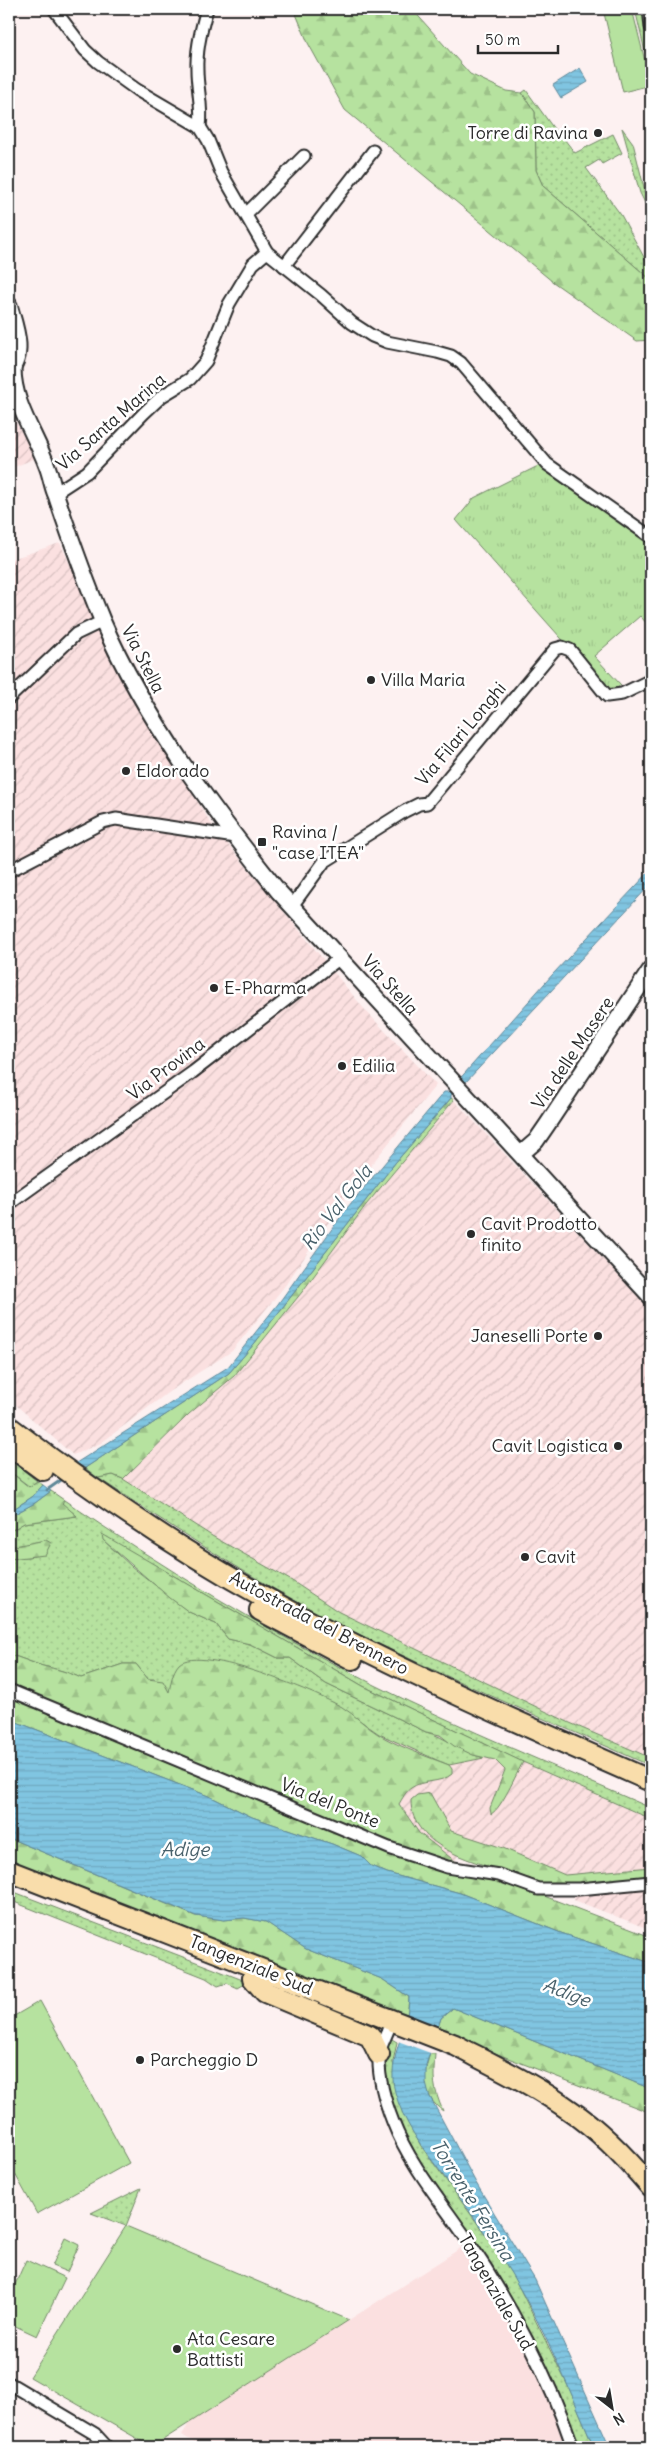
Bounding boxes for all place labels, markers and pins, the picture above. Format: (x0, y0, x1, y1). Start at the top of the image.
place label: Torre di Ravina (468, 121, 588, 144)
marker: Torre di Ravina (592, 127, 604, 139)
place label: Villa Maria (381, 668, 465, 691)
marker: Villa Maria (365, 674, 377, 686)
place label: Eldorado (136, 759, 209, 782)
marker: Eldorado (120, 765, 132, 777)
place label: Ravina / "case ITEA" (272, 820, 364, 864)
marker: Ravina / "case ITEA" (256, 836, 268, 848)
place label: E-Pharma (224, 976, 307, 999)
marker: E-Pharma (208, 982, 220, 994)
place label: Edilia (352, 1054, 395, 1077)
marker: Edilia (336, 1060, 348, 1072)
place label: Cavit Prodotto finito (481, 1212, 597, 1256)
marker: Cavit Prodotto finito (465, 1228, 477, 1240)
place label: Janeselli Porte (471, 1324, 588, 1347)
marker: Janeselli Porte (592, 1330, 604, 1342)
place label: Cavit Logistica (492, 1434, 608, 1457)
marker: Cavit Logistica (612, 1440, 624, 1452)
place label: Cavit (535, 1545, 576, 1568)
marker: Cavit (519, 1551, 531, 1563)
place label: Parcheggio D (150, 2048, 258, 2071)
marker: Parcheggio D (134, 2054, 146, 2066)
place label: Ata Cesare Battisti (187, 2327, 275, 2371)
marker: Ata Cesare Battisti (171, 2343, 183, 2355)

